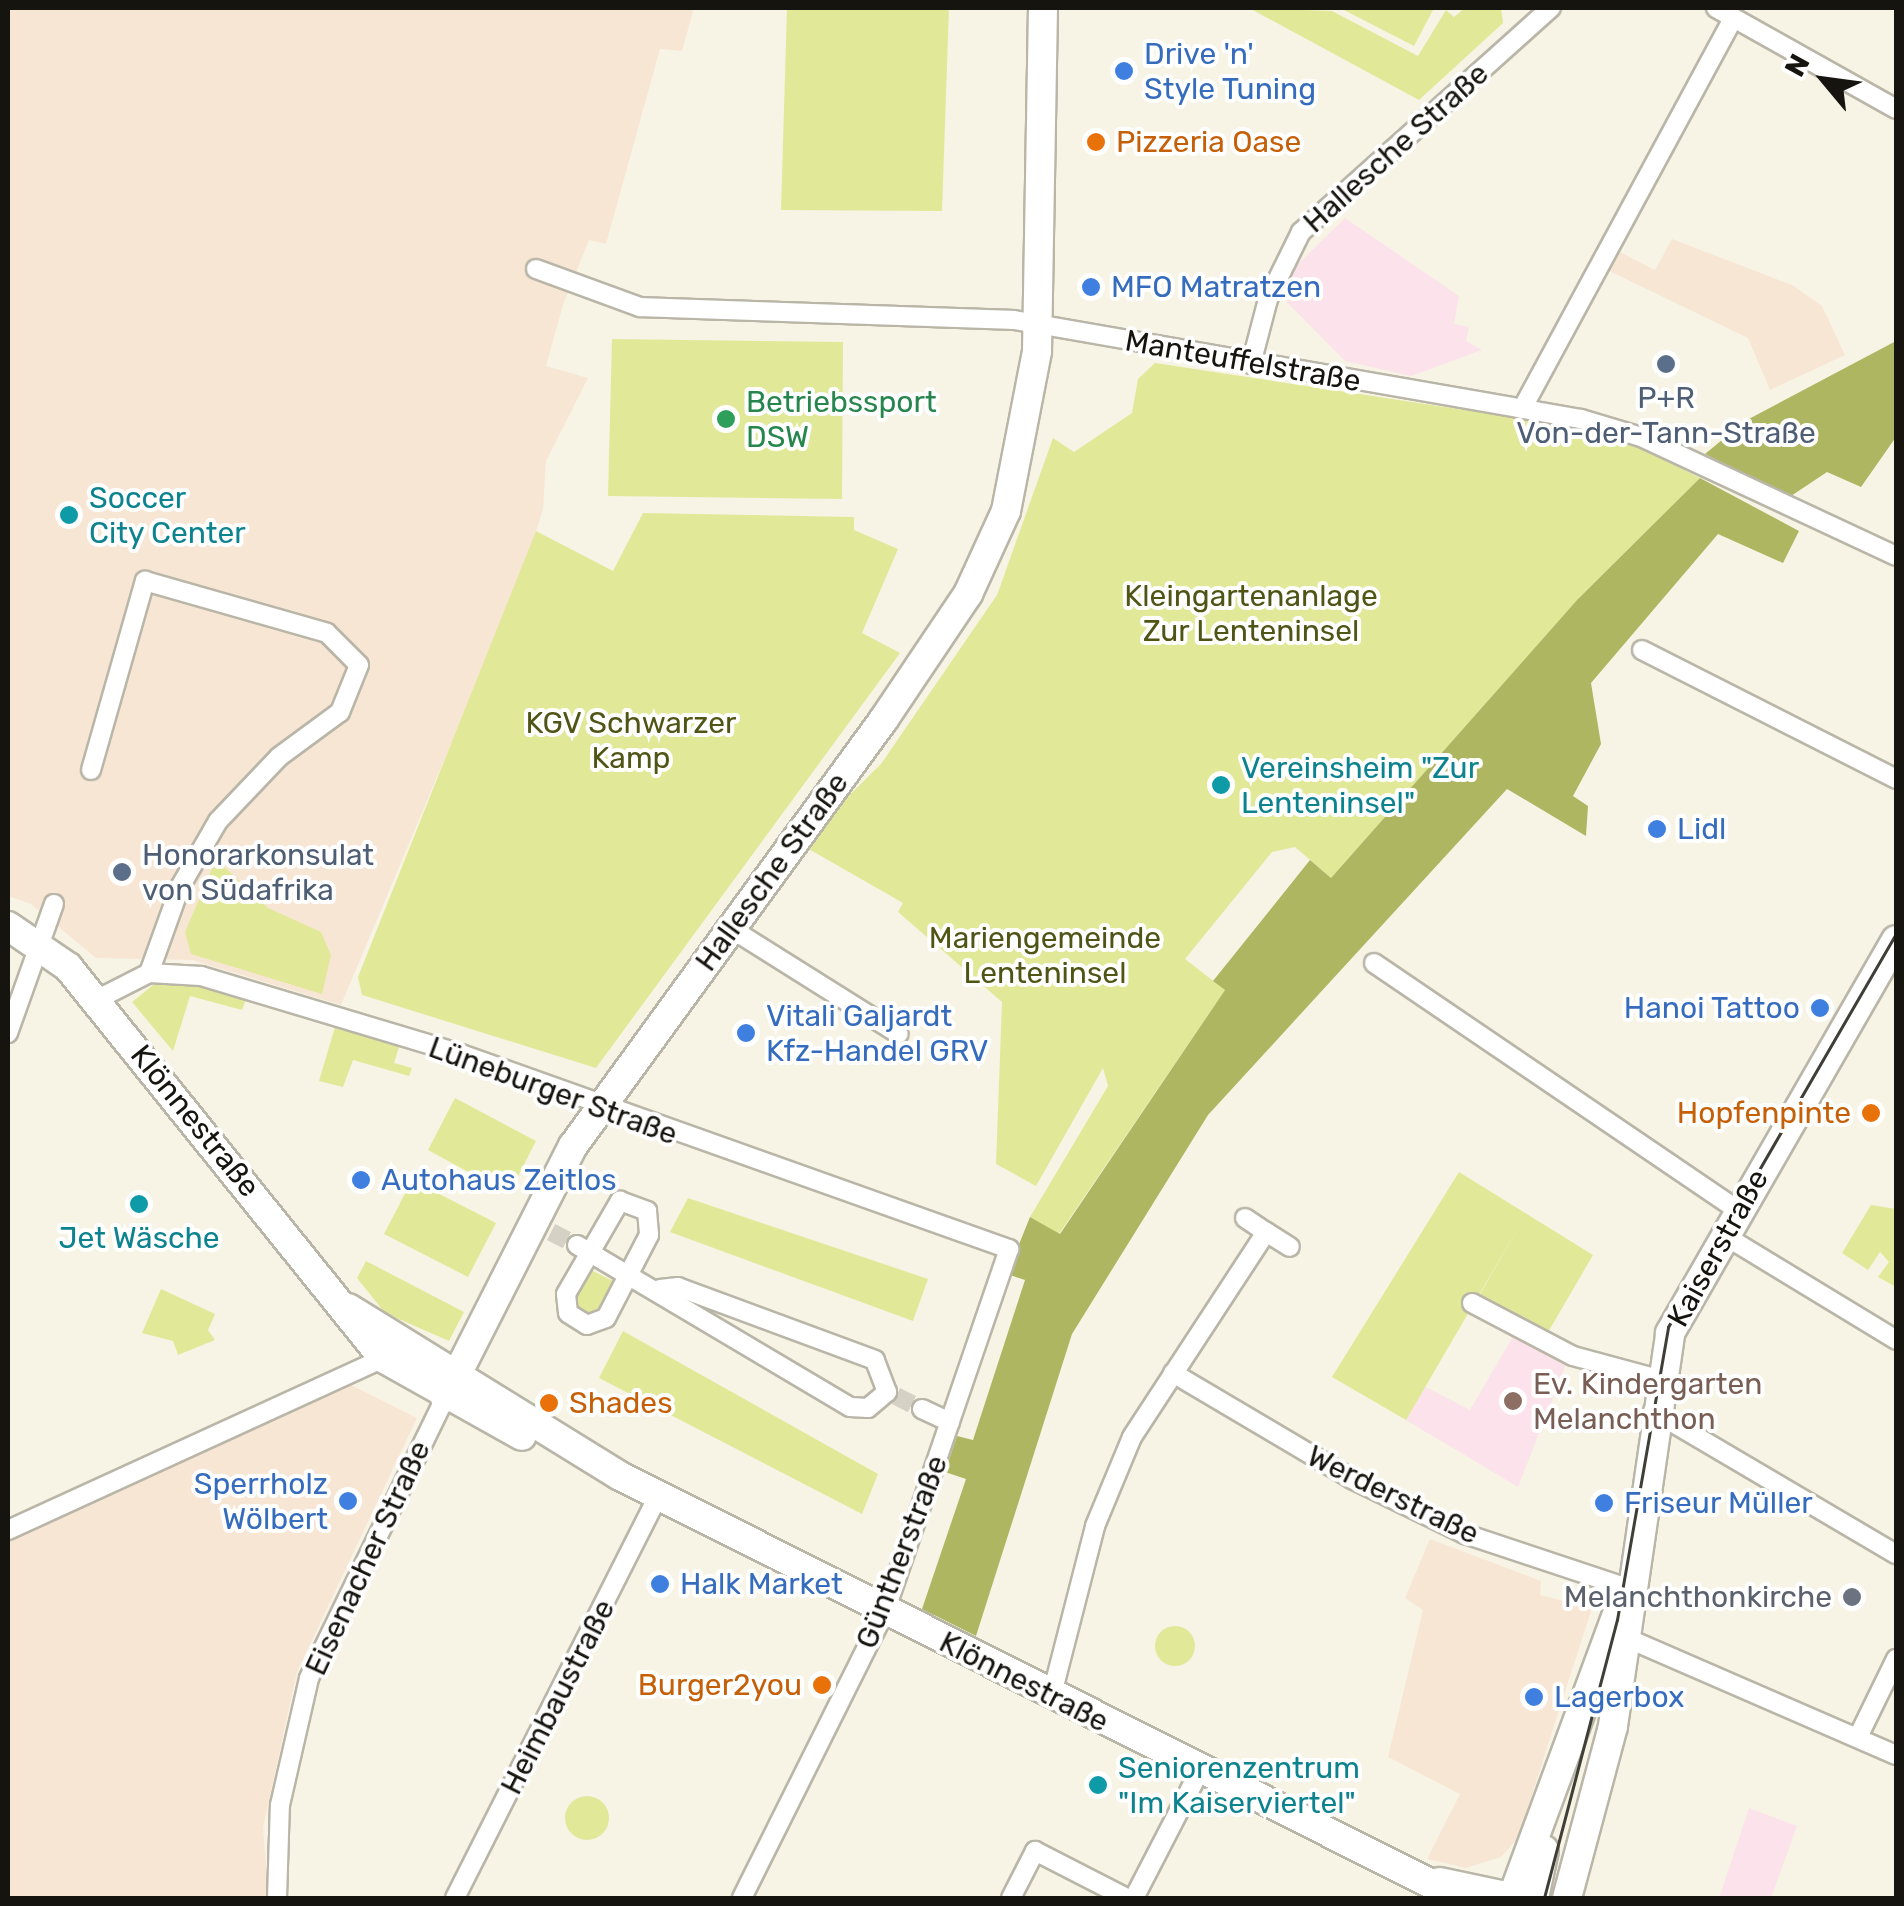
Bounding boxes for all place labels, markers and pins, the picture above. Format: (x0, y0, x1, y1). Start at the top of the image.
place label: Drive 'n' Style Tuning (1144, 36, 1317, 106)
marker: Drive 'n' Style Tuning (1113, 60, 1135, 82)
place label: Pizzeria Oase (1116, 124, 1301, 160)
marker: Pizzeria Oase (1085, 131, 1107, 153)
place label: MFO Matratzen (1111, 269, 1321, 305)
marker: MFO Matratzen (1080, 276, 1102, 298)
marker: P+R Von-der-Tann-Straße (1655, 353, 1677, 375)
place label: P+R Von-der-Tann-Straße (1516, 380, 1816, 450)
place label: Betriebssport DSW (746, 384, 937, 454)
marker: Betriebssport DSW (715, 408, 737, 430)
place label: Soccer City Center (89, 480, 247, 550)
marker: Soccer City Center (58, 504, 80, 526)
place label: Vereinsheim "Zur Lenteninsel" (1241, 750, 1479, 820)
marker: Vereinsheim "Zur Lenteninsel" (1210, 774, 1232, 796)
place label: Lidl (1677, 811, 1726, 847)
marker: Lidl (1646, 818, 1668, 840)
place label: Honorarkonsulat von Südafrika (142, 837, 374, 908)
marker: Honorarkonsulat von Südafrika (111, 861, 133, 883)
place label: Hanoi Tattoo (1623, 990, 1800, 1026)
marker: Hanoi Tattoo (1809, 997, 1831, 1019)
place label: Vitali Galjardt Kfz-Handel GRV (766, 998, 988, 1068)
marker: Vitali Galjardt Kfz-Handel GRV (735, 1022, 757, 1044)
place label: Hopfenpinte (1677, 1095, 1851, 1131)
marker: Hopfenpinte (1860, 1102, 1882, 1124)
place label: Autohaus Zeitlos (381, 1162, 617, 1198)
marker: Autohaus Zeitlos (350, 1169, 372, 1191)
marker: Jet Wäsche (128, 1193, 150, 1215)
place label: Jet Wäsche (58, 1220, 220, 1256)
place label: Ev. Kindergarten Melanchthon (1533, 1366, 1762, 1436)
place label: Shades (569, 1385, 672, 1421)
marker: Ev. Kindergarten Melanchthon (1502, 1390, 1524, 1412)
marker: Shades (538, 1392, 560, 1414)
place label: Sperrholz Wölbert (194, 1466, 328, 1536)
place label: Friseur Müller (1624, 1485, 1813, 1521)
marker: Sperrholz Wölbert (337, 1490, 359, 1512)
marker: Friseur Müller (1593, 1492, 1615, 1514)
place label: Halk Market (680, 1566, 843, 1602)
marker: Halk Market (649, 1573, 671, 1595)
place label: Melanchthonkirche (1564, 1579, 1832, 1615)
marker: Melanchthonkirche (1841, 1586, 1863, 1608)
place label: Burger2you (638, 1667, 802, 1703)
marker: Burger2you (811, 1674, 833, 1696)
place label: Lagerbox (1554, 1679, 1684, 1715)
marker: Lagerbox (1523, 1686, 1545, 1708)
place label: Seniorenzentrum "Im Kaiserviertel" (1118, 1750, 1360, 1820)
marker: Seniorenzentrum "Im Kaiserviertel" (1087, 1774, 1109, 1796)

